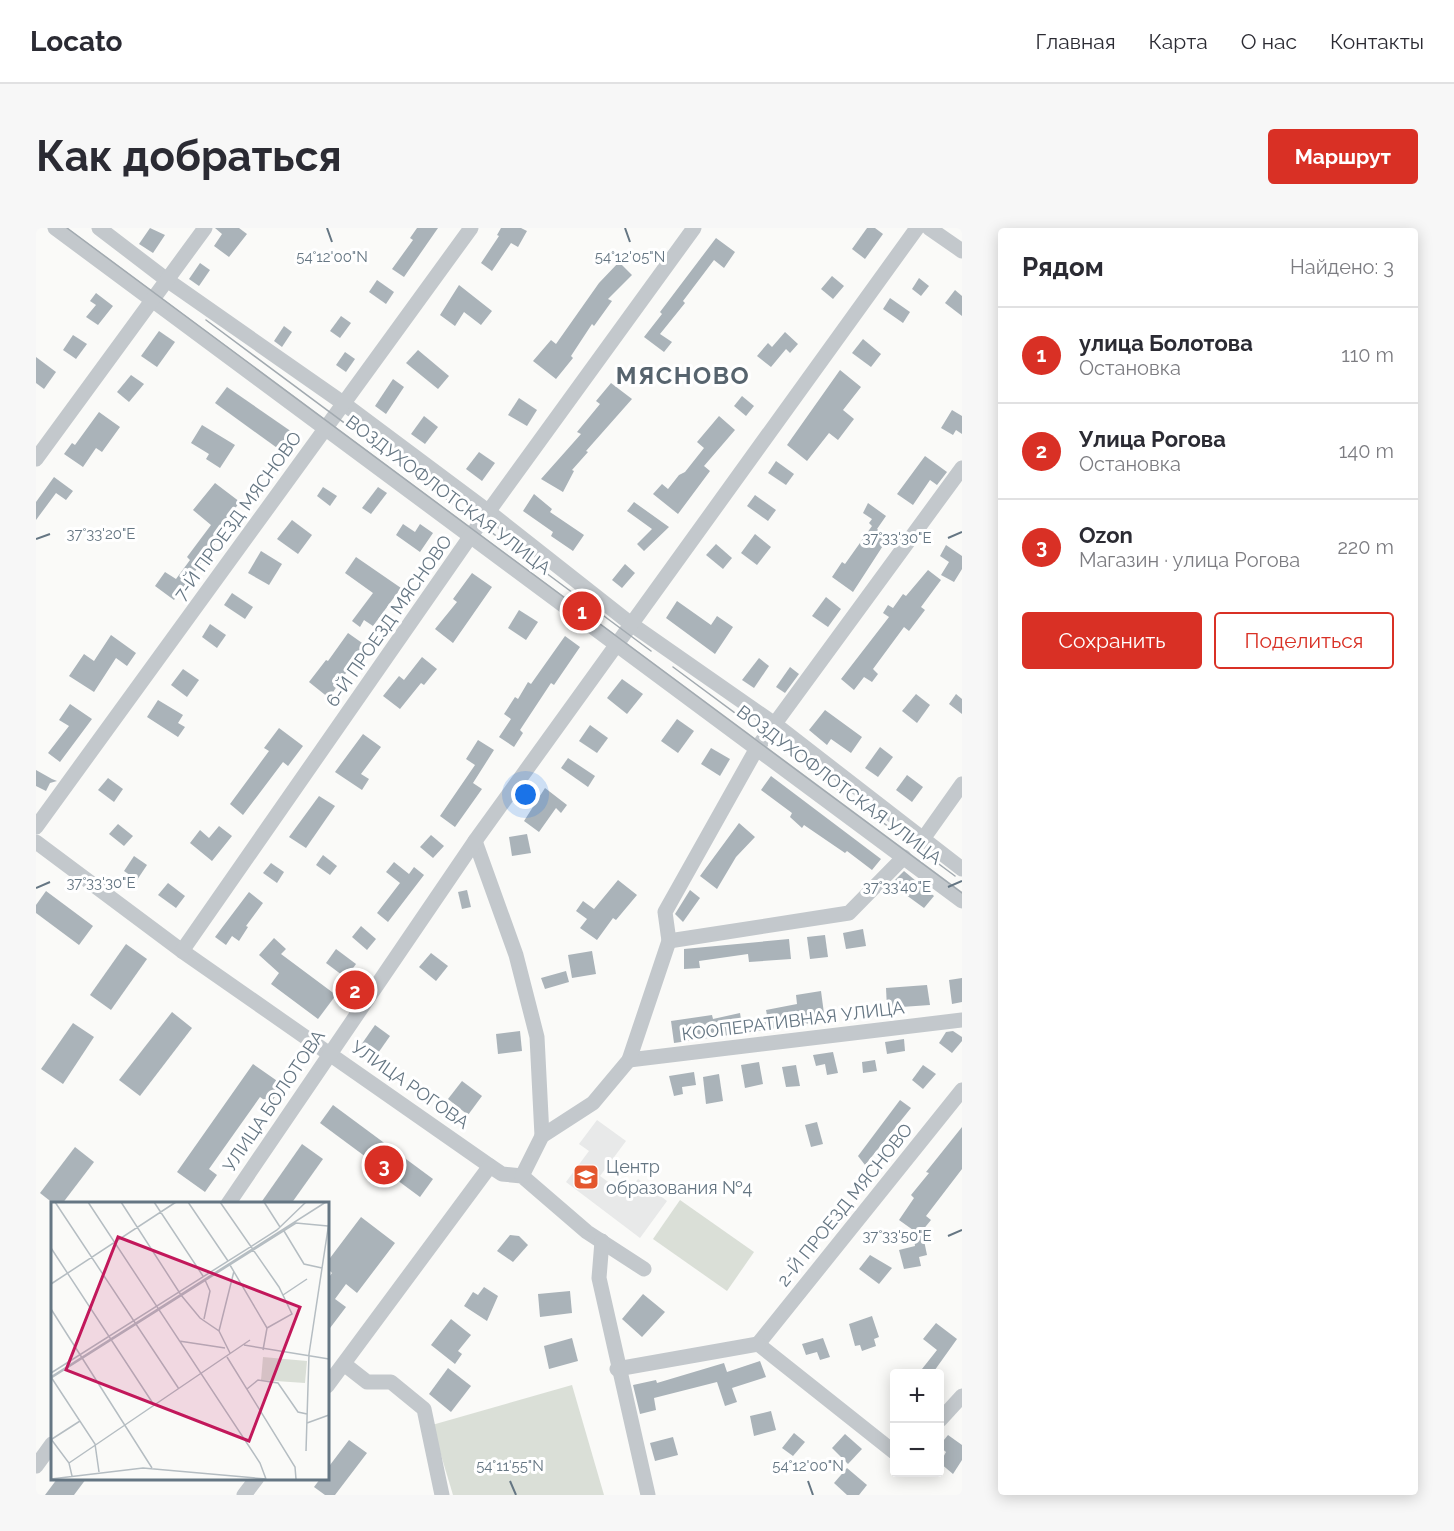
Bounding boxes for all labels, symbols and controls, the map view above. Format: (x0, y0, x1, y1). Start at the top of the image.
text: Locato (30, 25, 122, 58)
text: Главная (1036, 29, 1116, 54)
text: Карта (1149, 29, 1208, 54)
text: О нас (1241, 29, 1297, 54)
text: Контакты (1330, 29, 1424, 54)
button: Маршрут (1268, 129, 1418, 184)
text: Как добраться (36, 132, 342, 181)
text: 54°12'00"N (296, 248, 368, 266)
text: 54°12'05"N (595, 248, 665, 266)
text: Рядом (1022, 252, 1104, 282)
text: Найдено: 3 (1290, 255, 1394, 279)
text: улица Болотова (1079, 330, 1253, 356)
text: 1 (1037, 343, 1046, 367)
text: 110 m (1341, 343, 1394, 367)
text: Остановка (1079, 356, 1181, 380)
district label: МЯСНОВО (616, 361, 750, 390)
street label: ВОЗДУХОФЛОТСКАЯ УЛИЦА (342, 411, 555, 579)
text: Улица Рогова (1079, 426, 1226, 452)
street label: 7-Й ПРОЕЗД МЯСНОВО (169, 427, 306, 604)
text: 2 (1036, 439, 1047, 463)
text: 140 m (1339, 439, 1394, 463)
text: Остановка (1079, 452, 1181, 476)
text: Ozon (1079, 522, 1133, 548)
text: 37°33'20"E (66, 525, 136, 543)
text: 37°33'30"E (862, 529, 932, 547)
street label: 6-Й ПРОЕЗД МЯСНОВО (321, 531, 456, 711)
text: 3 (1036, 535, 1047, 559)
text: 220 m (1337, 535, 1394, 559)
text: Магазин · улица Рогова (1079, 548, 1300, 572)
pin: 1 (562, 588, 602, 634)
button: Сохранить (1022, 612, 1202, 669)
button: Поделиться (1214, 612, 1394, 669)
street label: ВОЗДУХОФЛОТСКАЯ УЛИЦА (733, 701, 946, 869)
your location (511, 780, 540, 809)
text: 37°33'30"E (66, 874, 136, 892)
text: 37°33'40"E (863, 878, 931, 896)
pin: 2 (336, 968, 374, 1012)
street label: КООПЕРАТИВНАЯ УЛИЦА (680, 996, 905, 1045)
street label: УЛИЦА БОЛОТОВА (218, 1026, 329, 1176)
street label: УЛИЦА РОГОВА (347, 1036, 473, 1133)
street label: 2-Й ПРОЕЗД МЯСНОВО (772, 1119, 917, 1290)
pin: 3 (364, 1142, 404, 1188)
place label: Центр образования №4 (606, 1156, 753, 1198)
school or university icon: Центр образования №4 (571, 1162, 601, 1192)
inset map (51, 1202, 328, 1480)
text: 37°33'50"E (862, 1227, 932, 1245)
map controls (890, 1369, 944, 1477)
button: + (890, 1369, 944, 1423)
button: − (890, 1423, 944, 1477)
text: 54°11'55"N (476, 1457, 544, 1475)
text: 54°12'00"N (772, 1457, 844, 1475)

